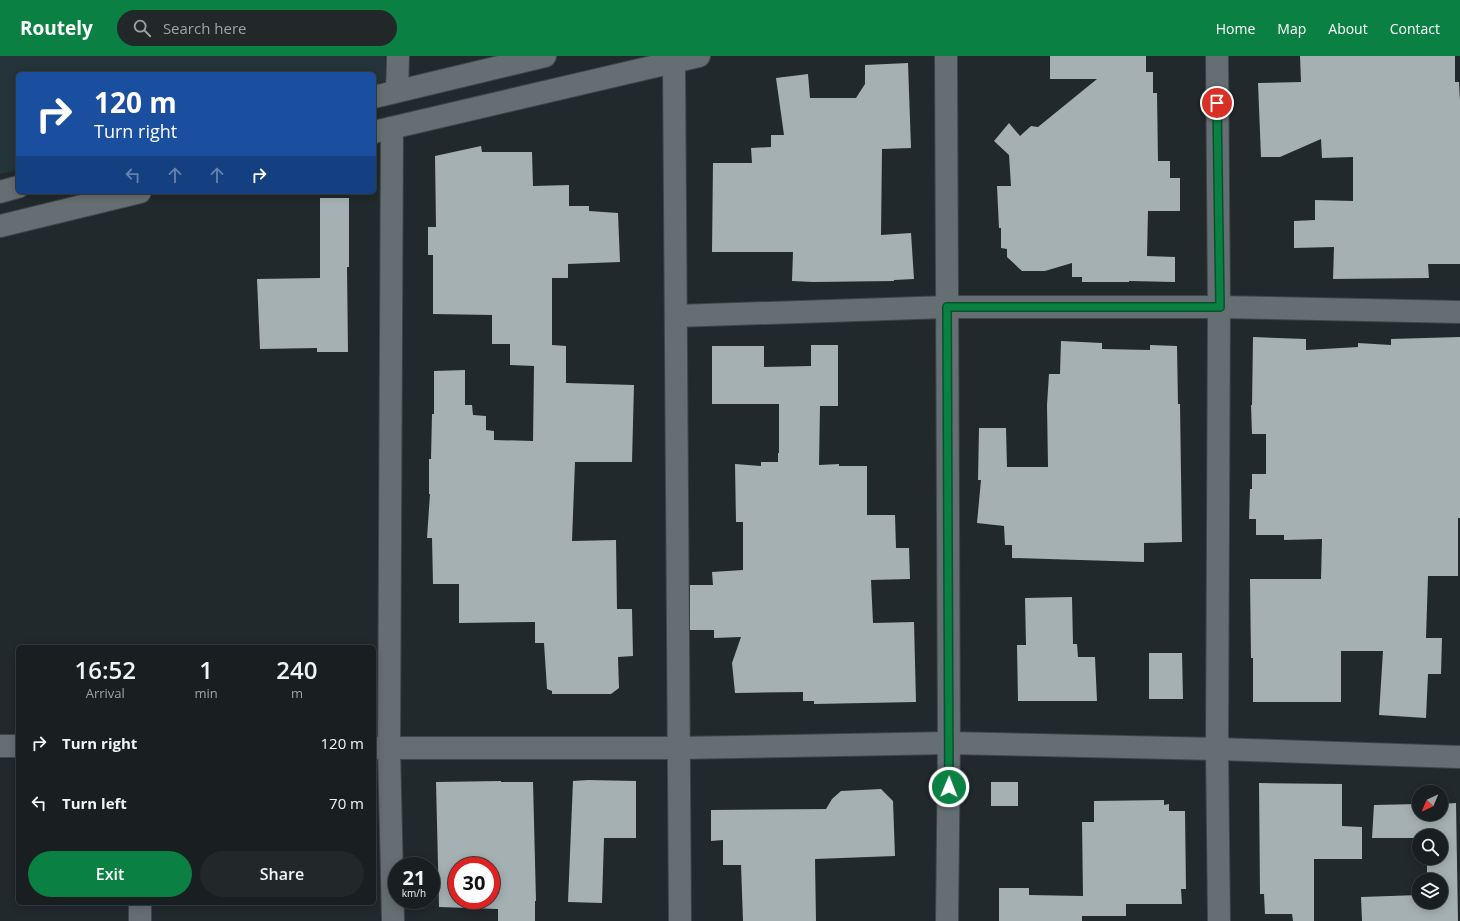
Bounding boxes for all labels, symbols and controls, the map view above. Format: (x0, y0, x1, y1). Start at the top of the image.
search box (117, 10, 397, 46)
text: Routely (20, 15, 93, 41)
icon: search (131, 17, 153, 39)
text: Search here (163, 18, 246, 38)
text: Home (1216, 19, 1255, 38)
text: Map (1277, 19, 1306, 38)
text: About (1328, 19, 1368, 38)
text: Contact (1390, 19, 1440, 38)
text: 120 m (94, 83, 177, 121)
pin (1200, 86, 1234, 120)
icon: right (28, 88, 80, 140)
icon: arrive (1206, 92, 1228, 114)
text: Turn right (94, 119, 177, 143)
icon: left (122, 164, 144, 186)
icon: ahead (164, 164, 186, 186)
icon: ahead (206, 164, 228, 186)
icon: right (248, 164, 270, 186)
text: 16:52 (75, 653, 136, 686)
text: 1 (199, 653, 213, 686)
text: 240 (276, 653, 317, 686)
text: Arrival (86, 684, 125, 702)
text: min (195, 684, 218, 702)
text: m (291, 684, 303, 702)
icon: right (28, 732, 50, 754)
text: Turn right (62, 733, 137, 753)
text: 120 m (320, 733, 364, 753)
position arrow (928, 766, 970, 808)
north arrow (1412, 785, 1448, 821)
map controls (1412, 785, 1448, 909)
icon: left (28, 792, 50, 814)
text: Turn left (62, 793, 127, 813)
text: 70 m (329, 793, 364, 813)
button: search (1412, 829, 1448, 865)
button: Exit (28, 851, 192, 897)
button: Share (200, 851, 364, 897)
speed limit sign: 30 (448, 857, 500, 909)
text: 21 (403, 864, 425, 891)
button: layers (1412, 873, 1448, 909)
text: km/h (402, 886, 426, 900)

